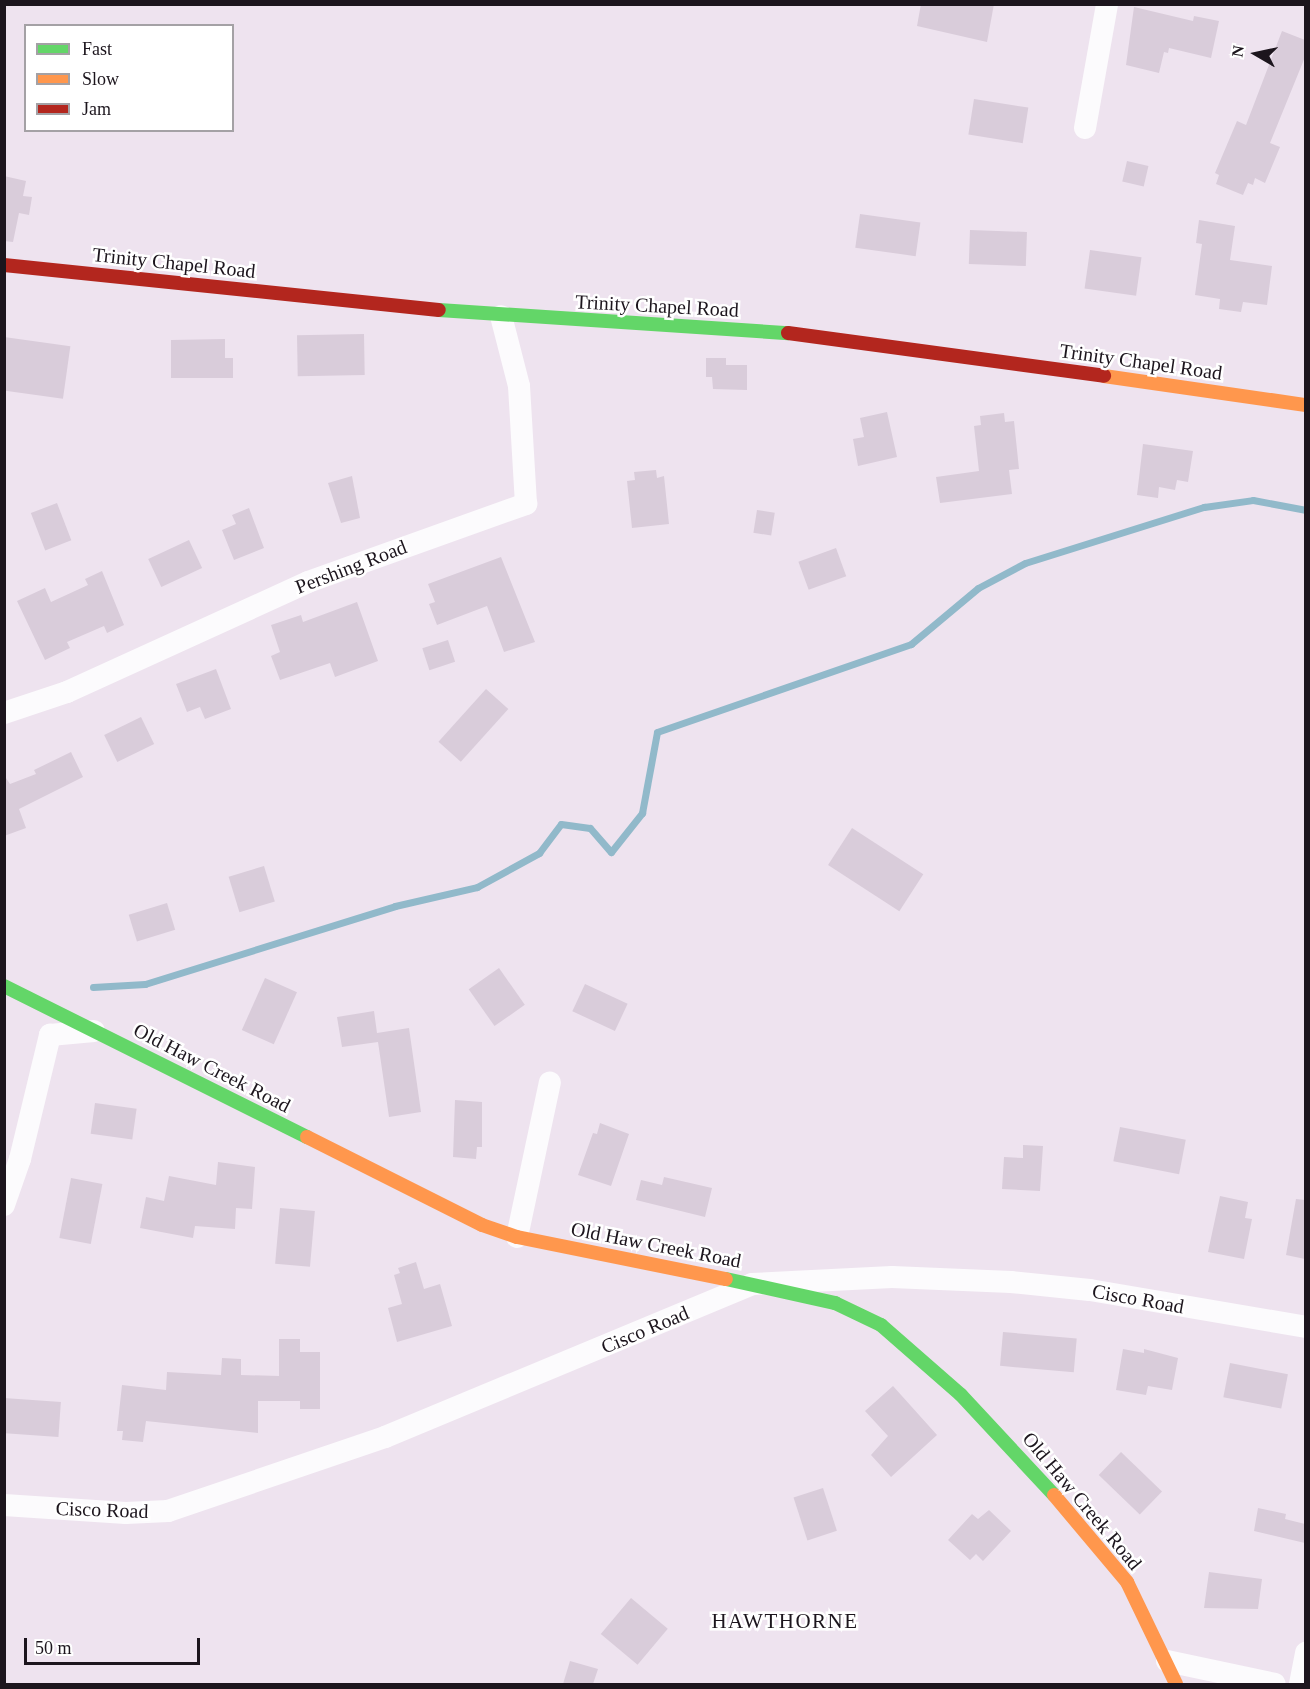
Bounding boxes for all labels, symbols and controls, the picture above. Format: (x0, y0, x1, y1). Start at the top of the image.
legend (24, 24, 234, 132)
north arrow (1226, 24, 1286, 84)
text: Fast (82, 39, 112, 59)
text: N (1228, 44, 1247, 58)
text: Slow (82, 69, 119, 89)
text: Jam (82, 99, 111, 119)
street label: Trinity Chapel Road (91, 243, 257, 283)
street label: Trinity Chapel Road (575, 290, 739, 322)
street label: Trinity Chapel Road (1058, 339, 1224, 385)
street label: Pershing Road (292, 535, 410, 599)
street label: Old Haw Creek Road (130, 1018, 294, 1118)
street label: Old Haw Creek Road (569, 1217, 743, 1273)
street label: Cisco Road (1090, 1279, 1186, 1319)
street label: Cisco Road (598, 1301, 692, 1359)
street label: Old Haw Creek Road (1017, 1427, 1147, 1575)
street label: Cisco Road (55, 1496, 149, 1524)
district label: HAWTHORNE (711, 1608, 859, 1634)
scale bar (27, 1626, 202, 1664)
text: 50 m (35, 1638, 72, 1658)

